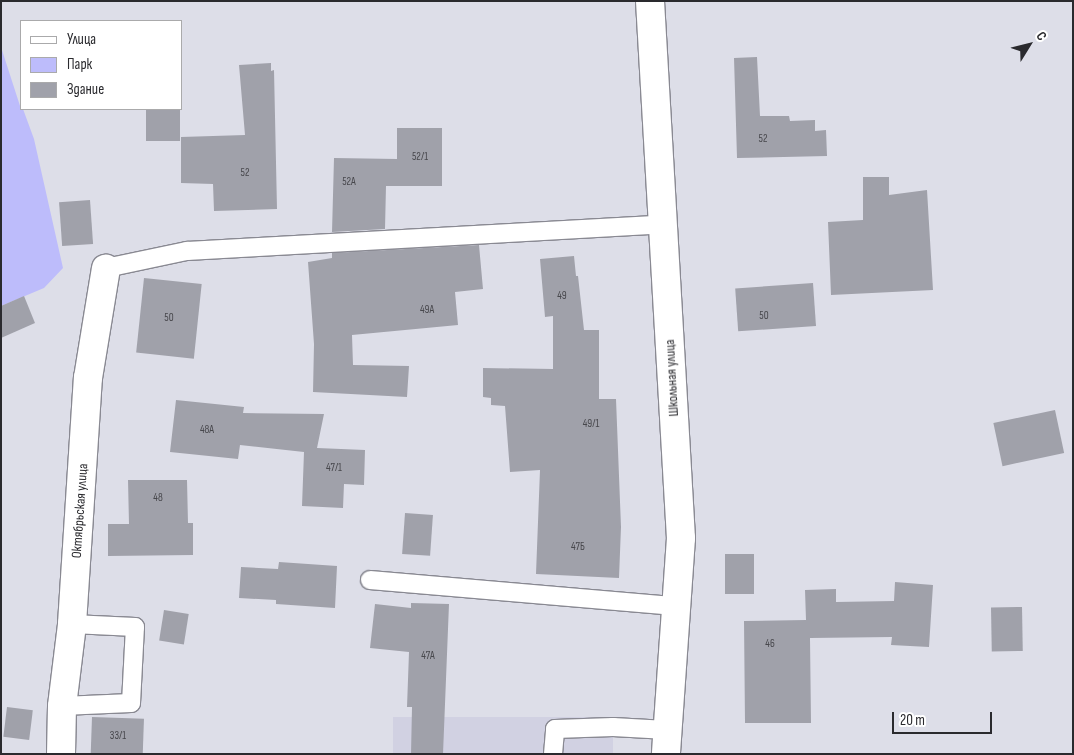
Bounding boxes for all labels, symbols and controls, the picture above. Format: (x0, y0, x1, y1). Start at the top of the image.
legend (20, 20, 182, 110)
north arrow (1004, 20, 1054, 70)
text: С (1033, 28, 1051, 44)
text: Улица (67, 30, 96, 49)
text: Парк (67, 55, 92, 74)
text: Здание (67, 80, 104, 99)
house number: 52 (759, 132, 767, 146)
house number: 52/1 (412, 150, 428, 164)
house number: 52 (241, 166, 249, 180)
house number: 52А (342, 175, 356, 189)
house number: 49 (557, 289, 567, 303)
house number: 49А (420, 303, 434, 317)
house number: 50 (759, 309, 769, 323)
house number: 50 (164, 311, 174, 325)
street label: Школьная улица (662, 339, 682, 417)
house number: 49/1 (583, 417, 599, 431)
house number: 48А (200, 423, 214, 437)
house number: 47/1 (326, 461, 342, 475)
street label: Октябрьская улица (68, 463, 92, 559)
house number: 48 (153, 491, 163, 505)
house number: 47Б (571, 540, 585, 554)
house number: 46 (765, 637, 775, 651)
house number: 47А (421, 649, 435, 663)
scale bar (894, 702, 994, 734)
text: 20 m (900, 711, 925, 730)
house number: 33/1 (110, 729, 126, 743)

